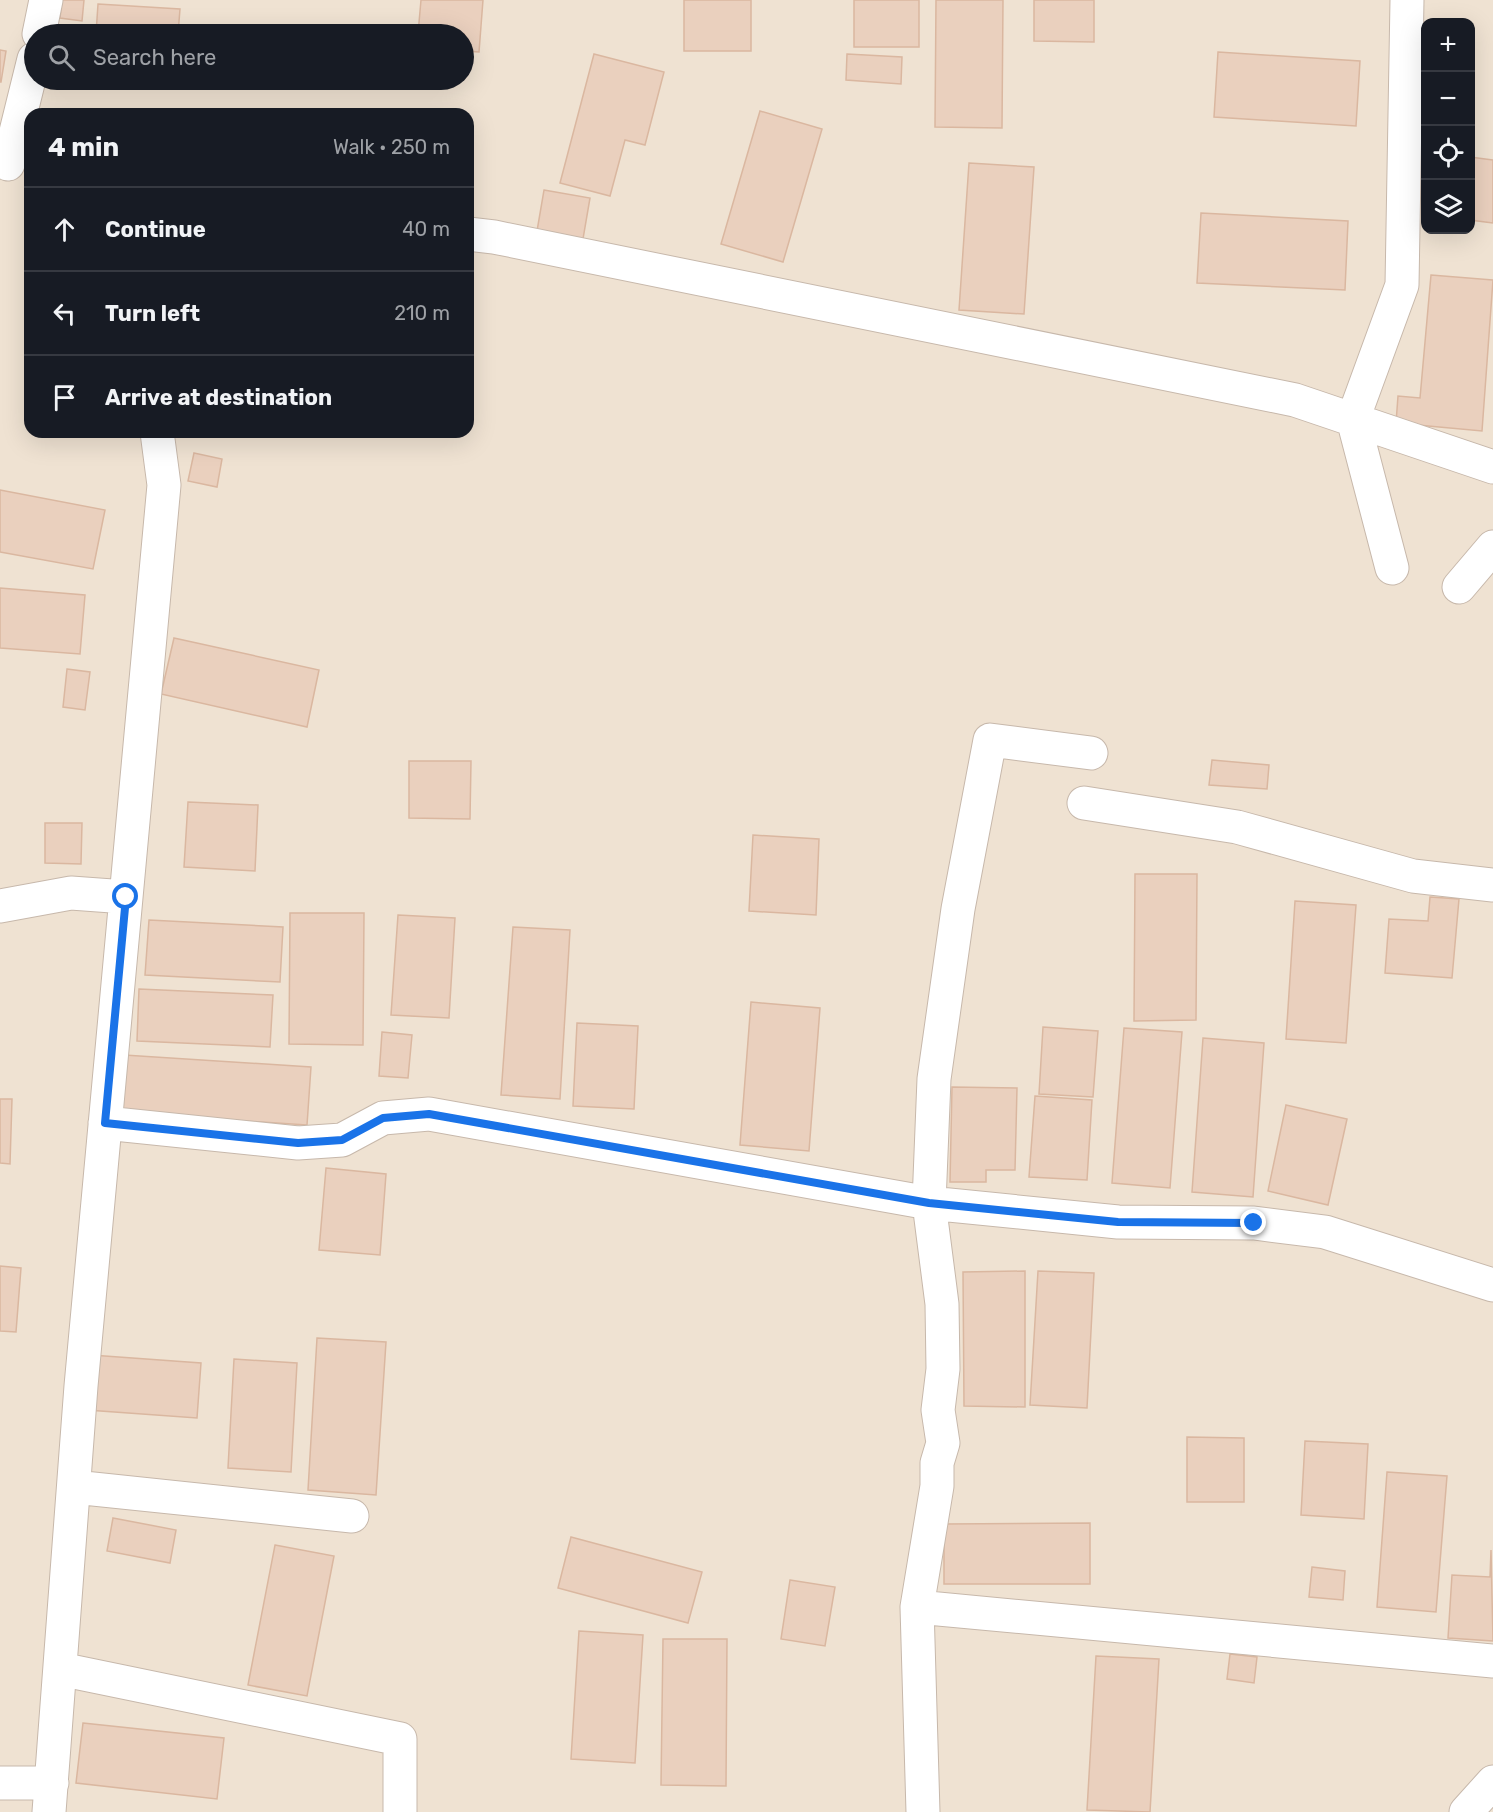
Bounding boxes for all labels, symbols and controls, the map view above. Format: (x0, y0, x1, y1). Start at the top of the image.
map controls (1421, 18, 1475, 234)
button: + (1421, 18, 1475, 72)
search box (24, 24, 474, 90)
icon: search (45, 41, 78, 74)
text: Search here (93, 44, 216, 71)
button: − (1421, 72, 1475, 126)
button: locate (1421, 126, 1475, 180)
text: 4 min (48, 132, 119, 163)
text: Walk · 250 m (333, 135, 450, 159)
button: layers (1421, 180, 1475, 234)
icon: ahead (48, 213, 81, 246)
text: Continue (105, 216, 206, 243)
text: 40 m (402, 217, 450, 241)
icon: left (48, 297, 81, 330)
text: Turn left (105, 300, 200, 327)
text: 210 m (394, 301, 450, 325)
icon: arrive (48, 381, 81, 414)
text: Arrive at destination (105, 384, 332, 411)
route start (112, 883, 138, 909)
route end (1240, 1209, 1266, 1235)

